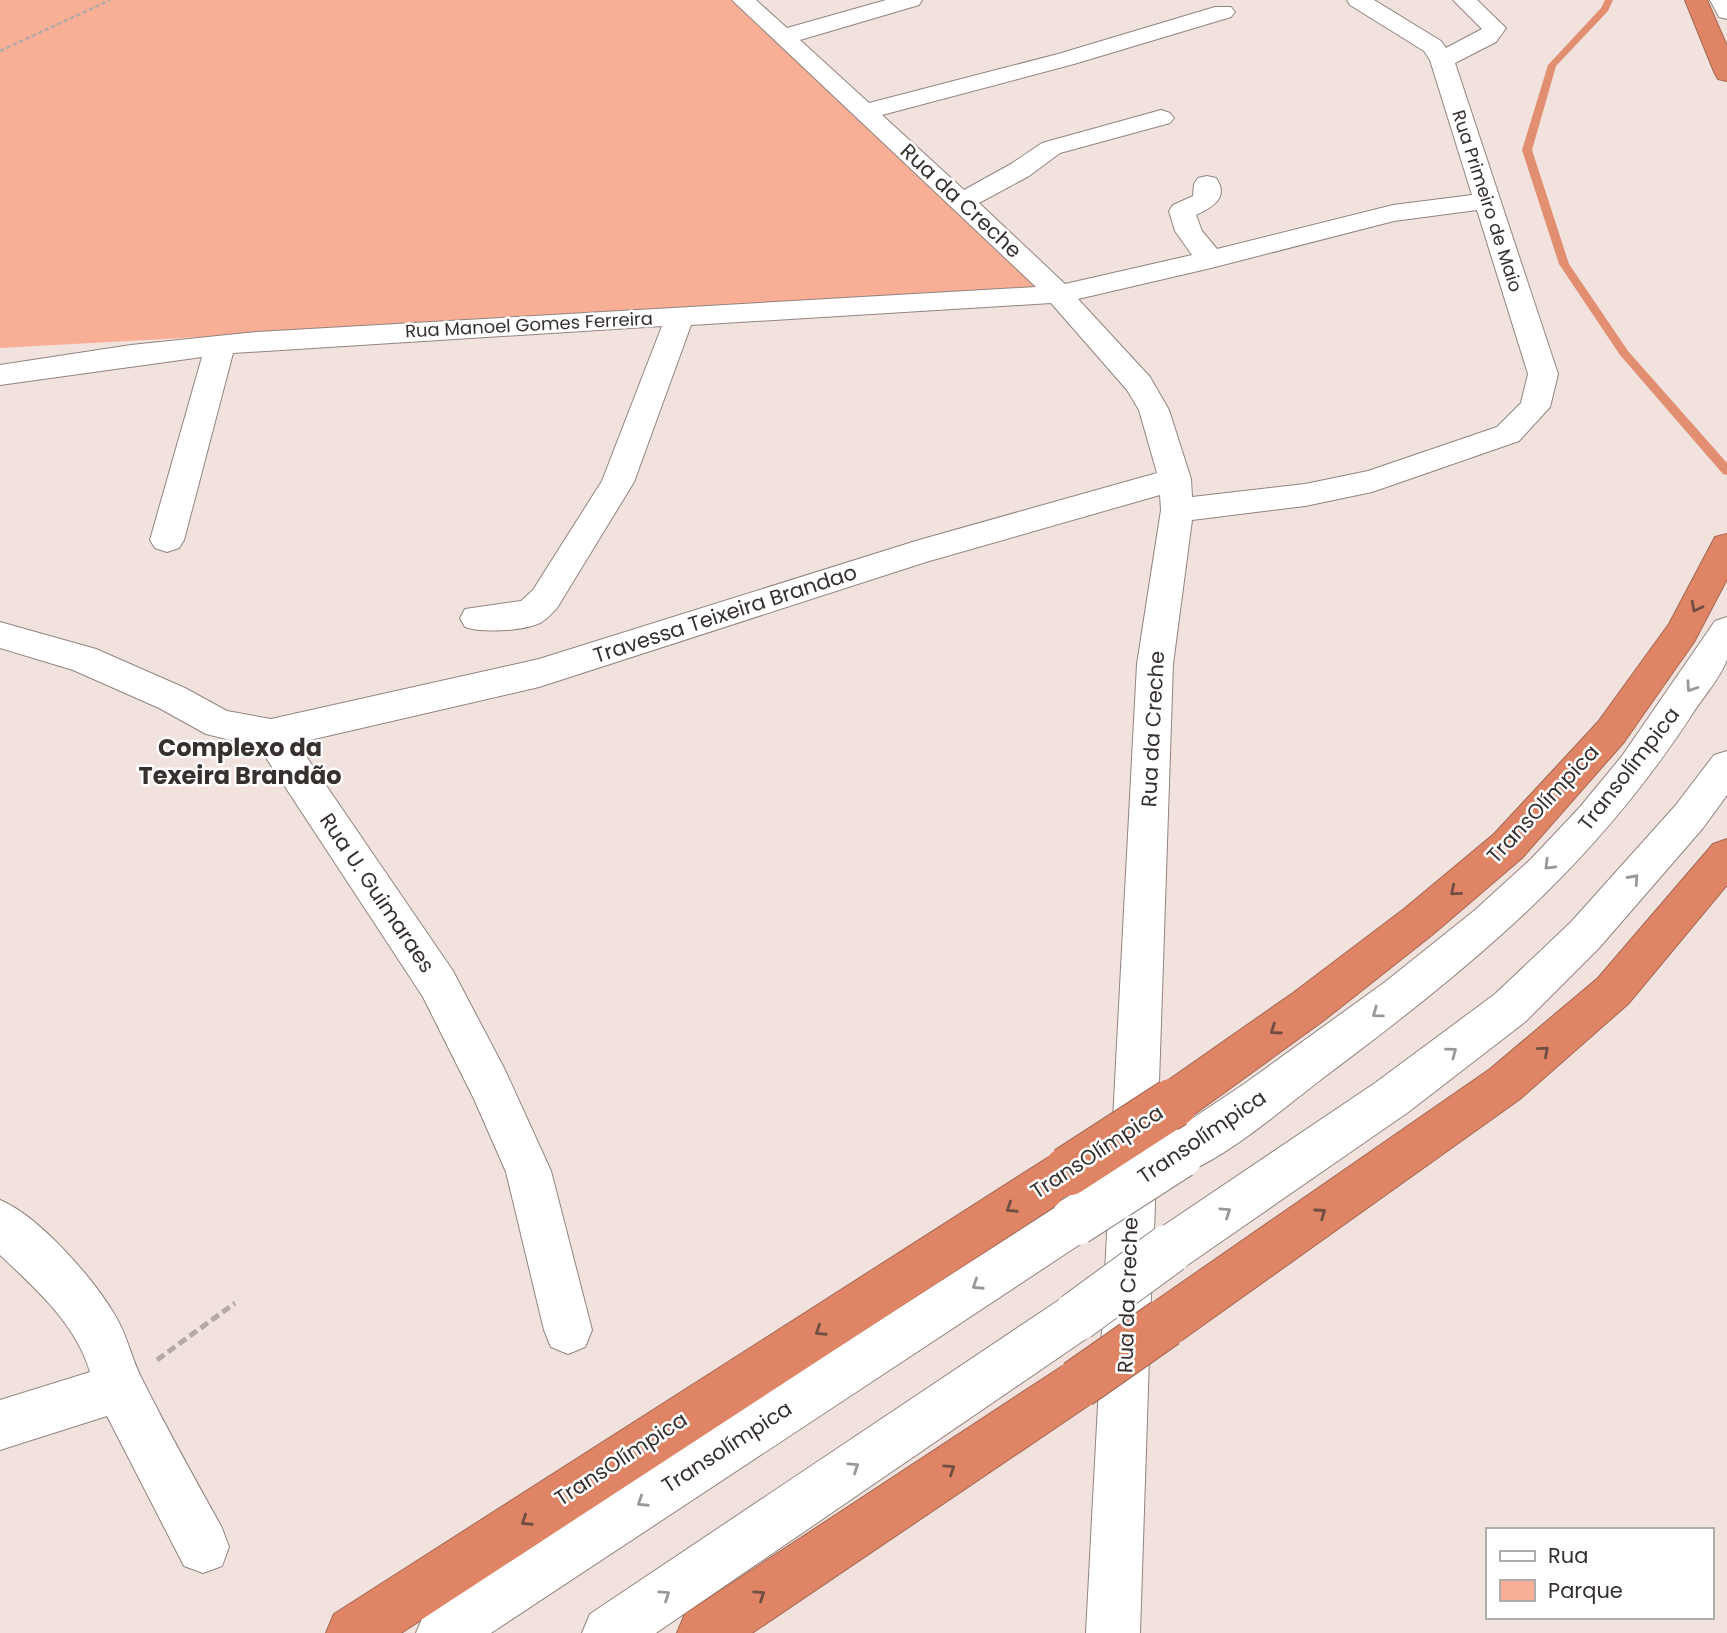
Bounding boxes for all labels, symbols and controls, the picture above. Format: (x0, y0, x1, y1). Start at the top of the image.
street label: Rua Primeiro de Maio (1446, 107, 1529, 295)
street label: Rua da Creche (894, 137, 1028, 265)
street label: Rua Manoel Gomes Ferreira (404, 306, 654, 343)
street label: Travessa Teixeira Brandao (589, 557, 860, 670)
one-way arrow (1690, 600, 1704, 612)
street label: Rua da Creche (1134, 650, 1171, 808)
one-way arrow (1687, 679, 1699, 692)
street label: Transolímpica (1571, 701, 1686, 837)
district label: Complexo da Texeira Brandão (138, 731, 342, 792)
street label: TransOlímpica (1480, 738, 1605, 869)
street label: Rua U. Guimaraes (313, 807, 442, 978)
one-way arrow (1545, 857, 1558, 870)
one-way arrow (1626, 874, 1638, 887)
one-way arrow (1450, 883, 1463, 895)
one-way arrow (1372, 1005, 1385, 1017)
one-way arrow (1270, 1022, 1283, 1035)
one-way arrow (1536, 1047, 1549, 1059)
one-way arrow (1444, 1048, 1457, 1061)
street label: Transolímpica (1132, 1083, 1272, 1190)
street label: TransOlímpica (1025, 1098, 1169, 1205)
one-way arrow (1006, 1200, 1019, 1212)
one-way arrow (1218, 1207, 1231, 1220)
one-way arrow (1313, 1209, 1326, 1221)
street label: Rua da Creche (1110, 1216, 1145, 1374)
one-way arrow (972, 1276, 985, 1289)
one-way arrow (814, 1323, 827, 1336)
street label: Transolímpica (656, 1394, 797, 1499)
street label: TransOlímpica (549, 1405, 693, 1512)
one-way arrow (846, 1463, 859, 1475)
one-way arrow (942, 1465, 955, 1478)
one-way arrow (637, 1493, 650, 1506)
one-way arrow (520, 1512, 533, 1525)
legend (1486, 1528, 1713, 1619)
text: Rua (1548, 1541, 1588, 1570)
text: Parque (1548, 1576, 1623, 1605)
one-way arrow (658, 1590, 671, 1603)
one-way arrow (753, 1590, 766, 1603)

